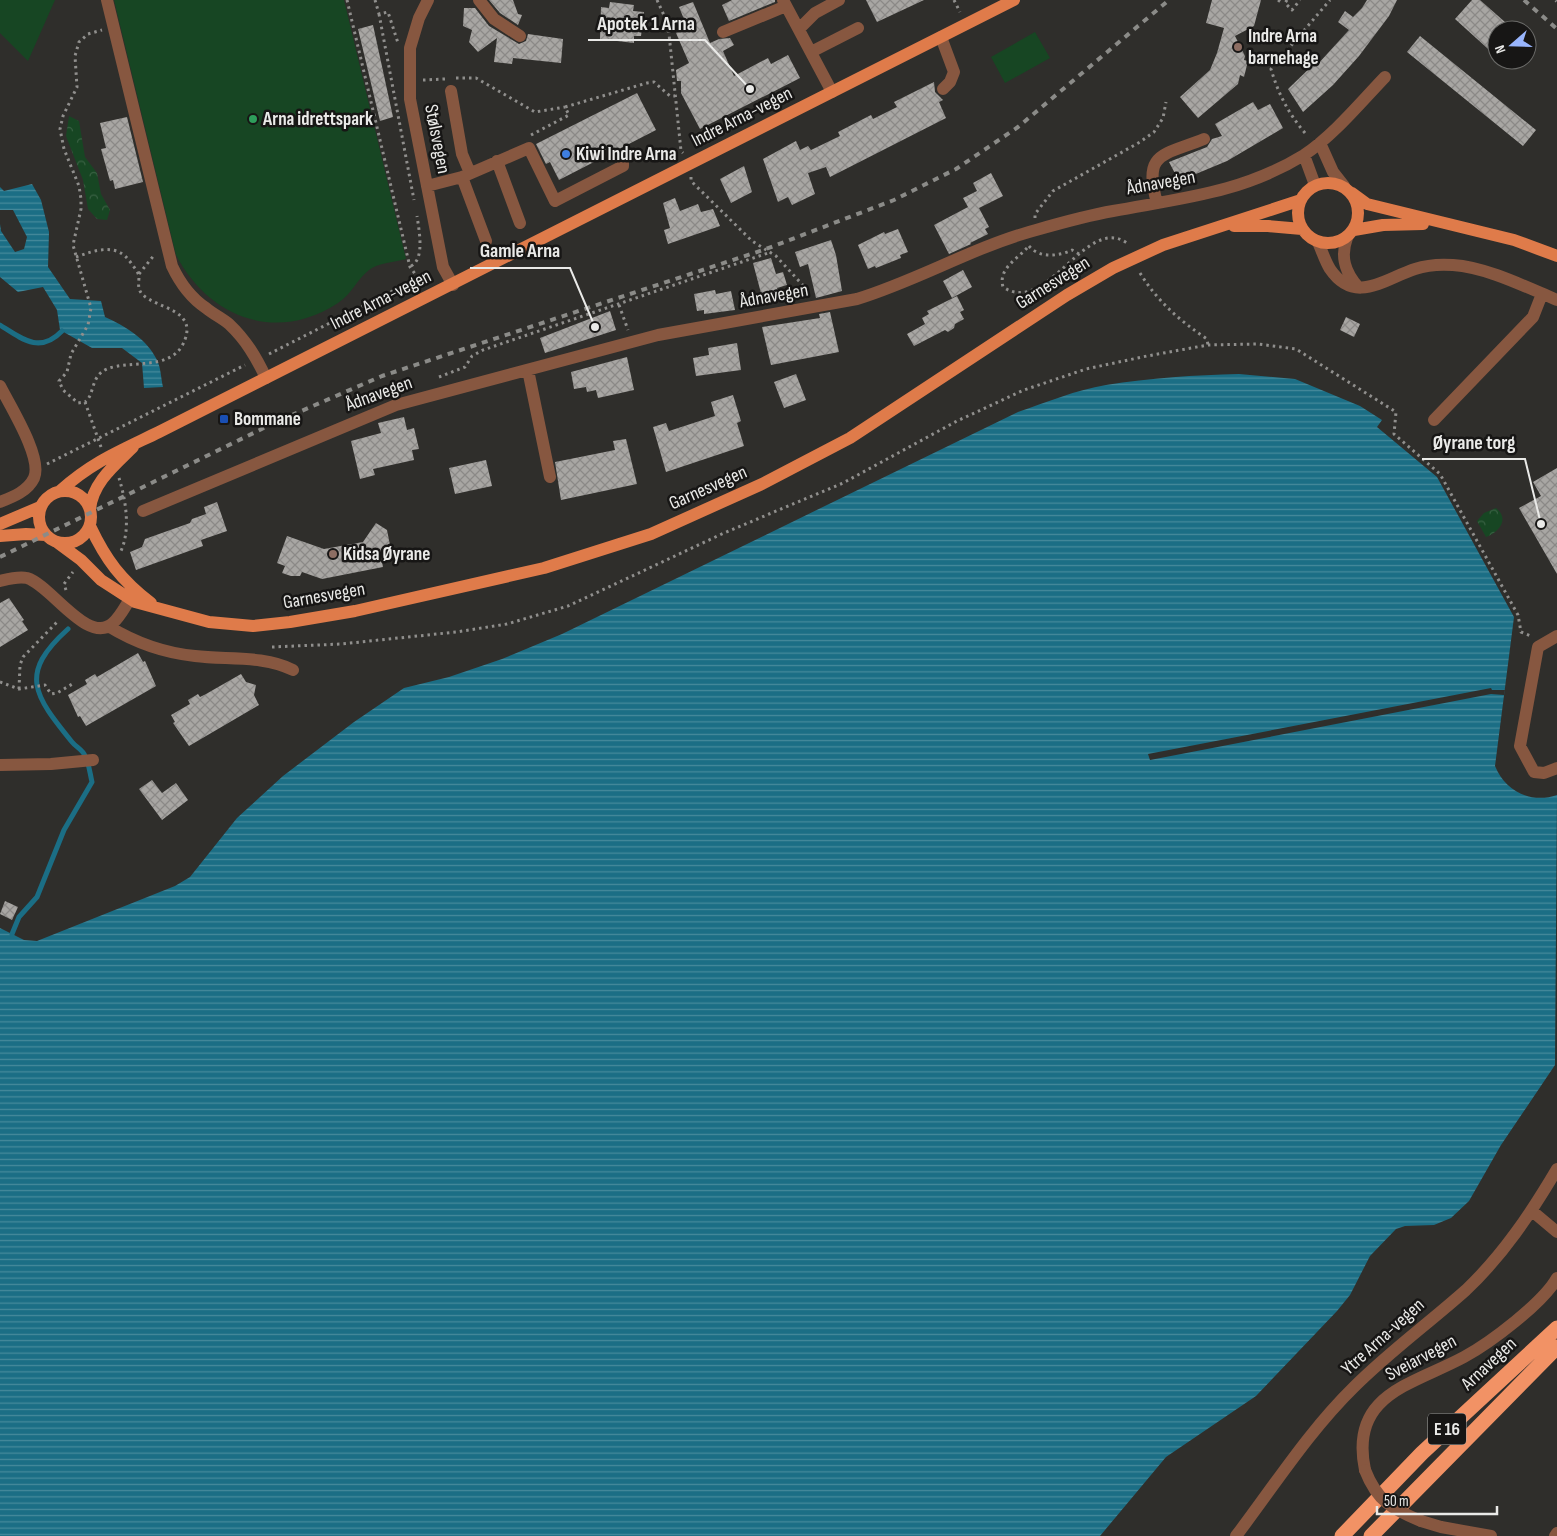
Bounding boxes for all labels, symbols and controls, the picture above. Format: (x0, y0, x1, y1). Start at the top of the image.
callout: Apotek 1 Arna (588, 5, 705, 40)
text: Apotek 1 Arna (596, 12, 695, 36)
north arrow (1487, 20, 1537, 70)
place label: Indre Arna barnehage (1248, 25, 1319, 70)
marker: Indre Arna barnehage (1232, 41, 1244, 53)
text: N (1491, 43, 1510, 56)
street label: Indre Arna-vegen (688, 82, 796, 152)
street label: Stølsvegen (419, 102, 455, 176)
place label: Arna idrettspark (262, 108, 373, 131)
marker: Arna idrettspark (247, 113, 259, 125)
place label: Kiwi Indre Arna (576, 143, 677, 166)
marker: Kiwi Indre Arna (560, 148, 572, 160)
street label: Ådnavegen (1124, 166, 1197, 201)
callout: Gamle Arna (470, 233, 570, 268)
text: Gamle Arna (480, 239, 560, 263)
street label: Garnesvegen (1012, 251, 1094, 315)
street label: Indre Arna-vegen (327, 265, 435, 335)
street label: Ådnavegen (737, 279, 810, 314)
street label: Ådnavegen (342, 371, 415, 417)
place label: Bommane (234, 408, 301, 431)
marker: Bommane (218, 413, 230, 425)
callout: Øyrane torg (1422, 424, 1525, 459)
text: Øyrane torg (1433, 431, 1516, 455)
street label: Garnesvegen (665, 461, 751, 515)
place label: Kidsa Øyrane (343, 543, 430, 566)
marker: Kidsa Øyrane (327, 548, 339, 560)
street label: Garnesvegen (281, 577, 367, 615)
street label: Ytre Arna-vegen (1337, 1294, 1429, 1380)
street label: Sveiarvegen (1381, 1330, 1461, 1386)
street label: Arnavegen (1456, 1333, 1521, 1396)
road number: E 16 (1428, 1414, 1466, 1445)
scale bar (1377, 1484, 1497, 1516)
text: 50 m (1384, 1492, 1409, 1511)

